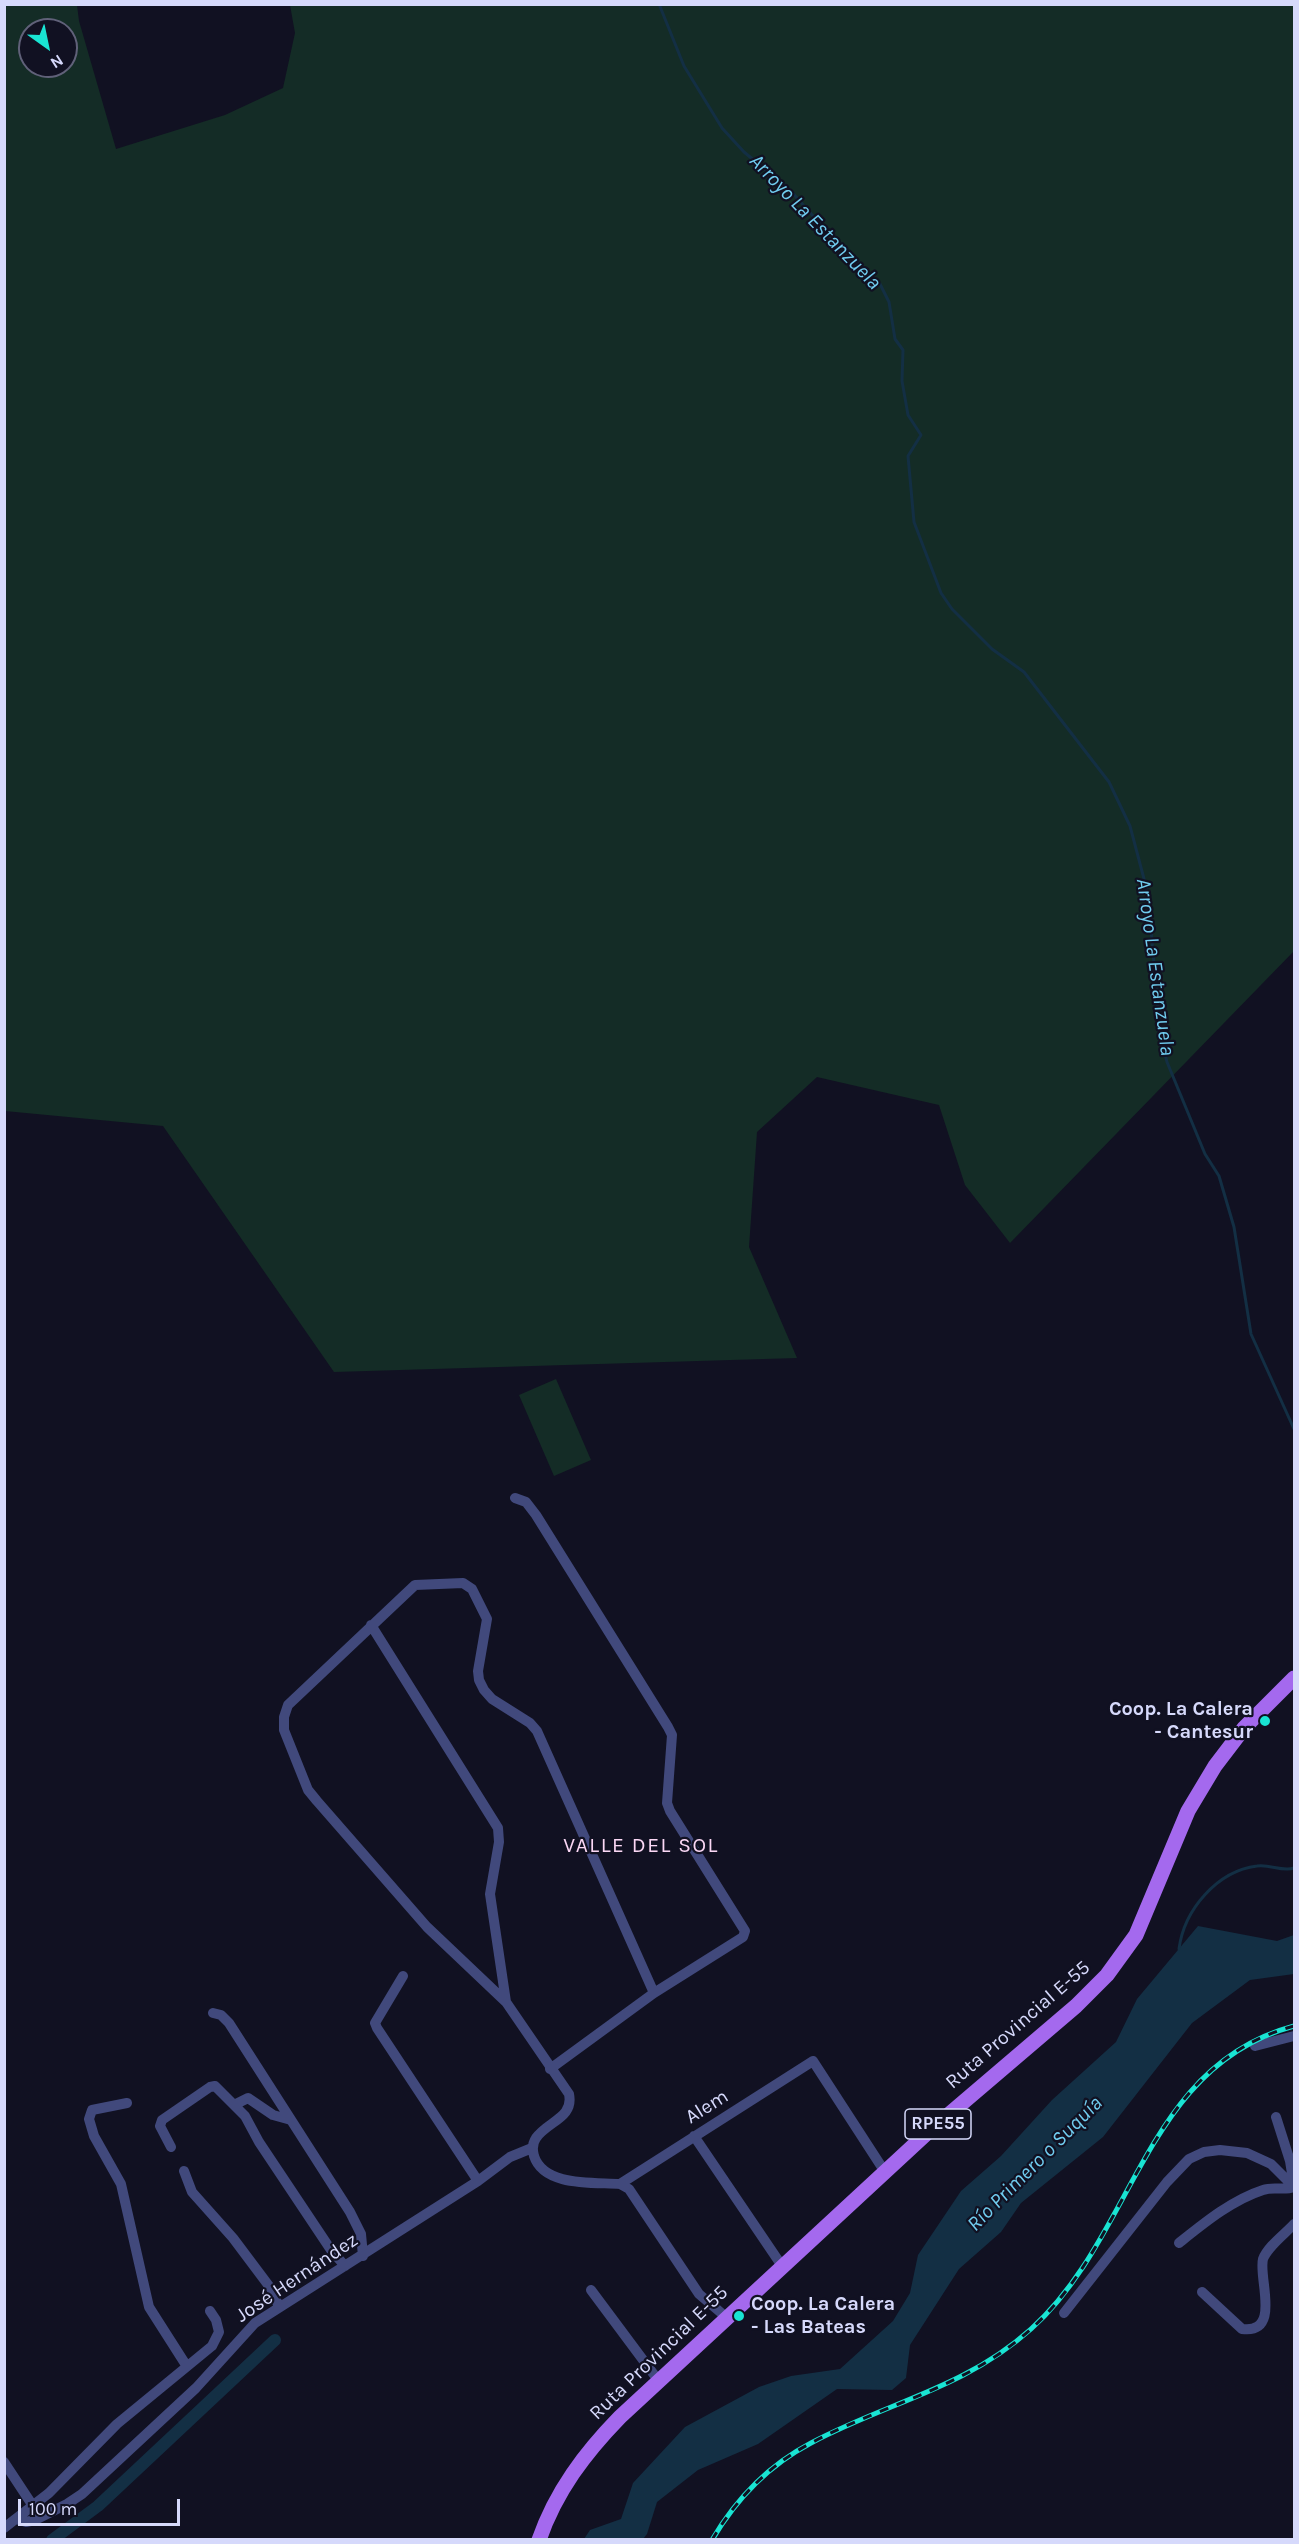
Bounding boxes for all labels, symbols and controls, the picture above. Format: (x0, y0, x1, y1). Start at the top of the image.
north arrow (18, 18, 78, 78)
text: N (47, 51, 67, 73)
water label: Arroyo La Estanzuela (744, 149, 886, 295)
water label: Arroyo La Estanzuela (1130, 877, 1180, 1057)
place label: Coop. La Calera - Cantesur (1109, 1697, 1253, 1744)
marker: Coop. La Calera - Cantesur (1258, 1714, 1272, 1728)
district label: VALLE DEL SOL (563, 1833, 719, 1859)
street label: Ruta Provincial E-55 (941, 1956, 1095, 2094)
street label: Alem (681, 2085, 733, 2129)
water label: Río Primero o Suquía (962, 2091, 1108, 2237)
road number: RPE55 (905, 2109, 971, 2139)
street label: José Hernández (231, 2228, 363, 2328)
street label: Ruta Provincial E-55 (585, 2281, 733, 2425)
place label: Coop. La Calera - Las Bateas (751, 2292, 895, 2339)
marker: Coop. La Calera - Las Bateas (732, 2309, 746, 2323)
scale bar (21, 2487, 183, 2525)
text: 100 m (29, 2498, 77, 2520)

